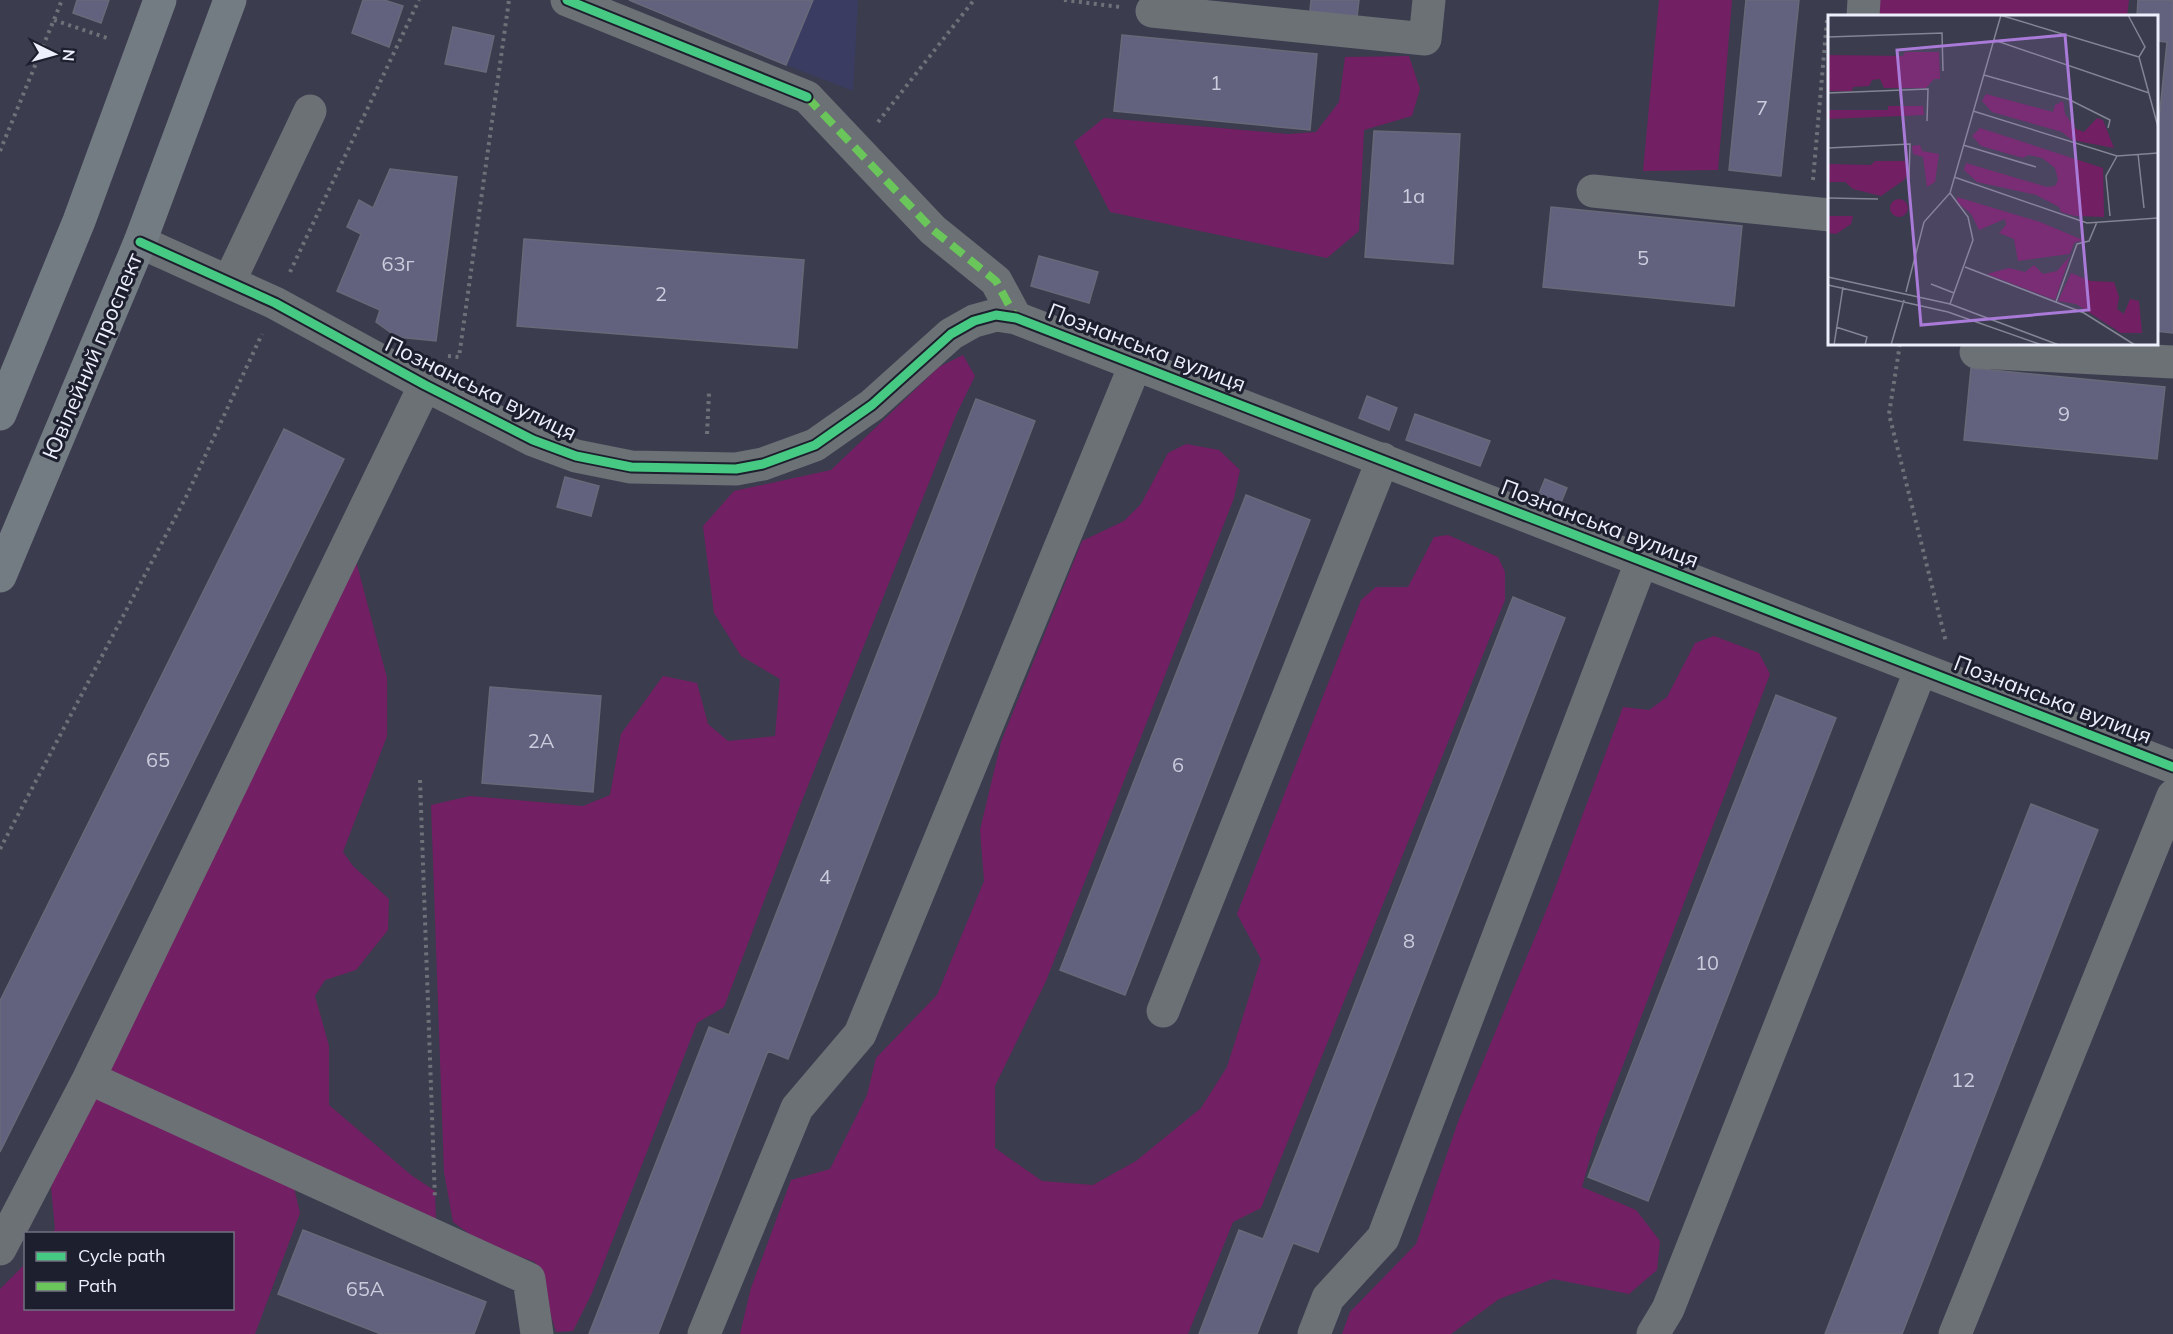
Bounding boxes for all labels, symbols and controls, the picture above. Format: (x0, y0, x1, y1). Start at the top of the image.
inset map (1828, 15, 2158, 345)
north arrow (24, 24, 84, 84)
text: N (58, 48, 79, 62)
house number: 1 (1210, 70, 1222, 95)
house number: 7 (1756, 95, 1768, 120)
house number: 1а (1401, 183, 1425, 208)
house number: 5 (1637, 245, 1649, 270)
street label: Ювілейний проспект (36, 249, 148, 463)
house number: 63г (382, 251, 415, 276)
house number: 2 (655, 281, 667, 306)
street label: Познанська вулиця (1044, 296, 1250, 398)
street label: Познанська вулиця (381, 329, 581, 447)
house number: 9 (2058, 401, 2070, 426)
street label: Познанська вулиця (1497, 472, 1703, 574)
street label: Познанська вулиця (1950, 648, 2156, 750)
house number: 2А (528, 728, 555, 753)
house number: 65 (146, 747, 170, 772)
house number: 6 (1172, 752, 1184, 777)
house number: 4 (819, 864, 831, 889)
house number: 8 (1403, 928, 1415, 953)
house number: 10 (1695, 950, 1719, 975)
house number: 12 (1951, 1067, 1975, 1092)
legend (24, 1232, 234, 1310)
text: Cycle path (78, 1244, 165, 1267)
text: Path (78, 1274, 117, 1297)
house number: 65А (346, 1276, 385, 1301)

